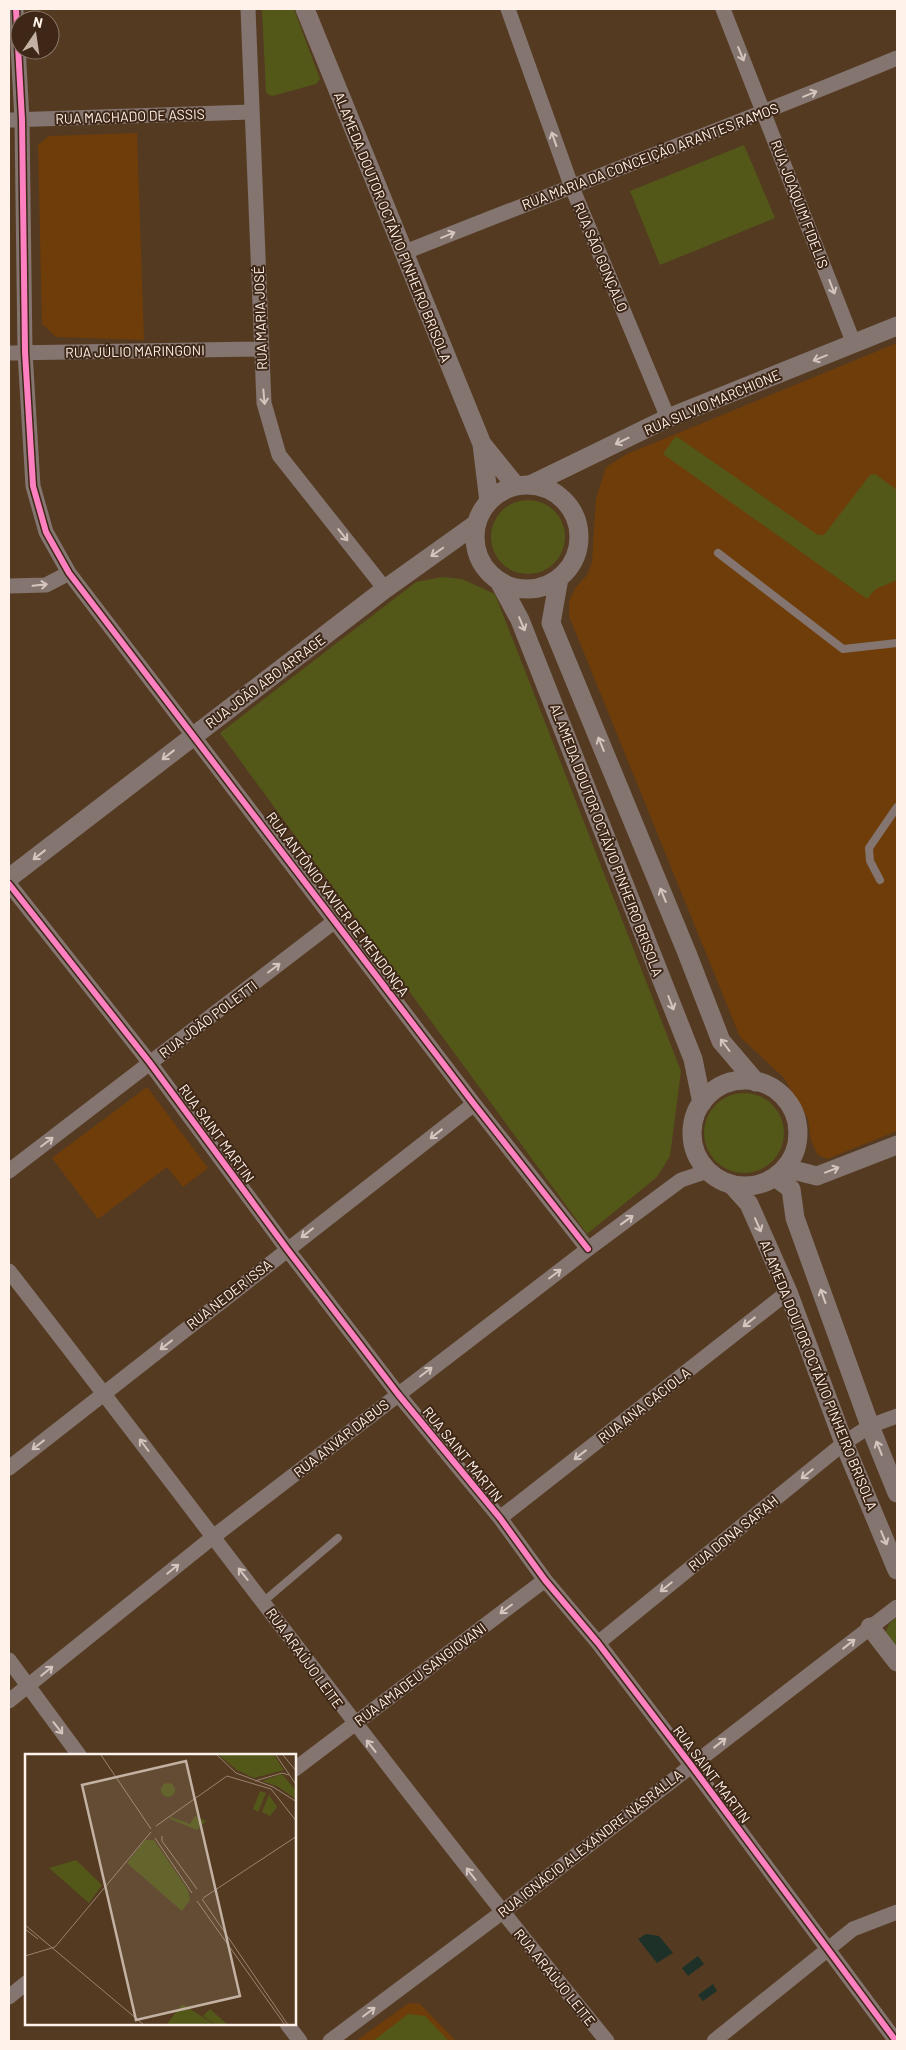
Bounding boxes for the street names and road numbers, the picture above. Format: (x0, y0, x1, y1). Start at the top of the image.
street label: ALAMEDA DOUTOR OCTÁVIO PINHEIRO BRISOLA (331, 89, 455, 365)
street label: RUA MARIA DA CONCEIÇÃO ARANTES RAMOS (519, 99, 781, 213)
street label: RUA MACHADO DE ASSIS (55, 105, 205, 127)
street label: RUA JOAQUIM FIDELIS (768, 138, 832, 270)
street label: RUA SÃO GONÇALO (570, 200, 632, 314)
street label: RUA MARIA JOSÉ (250, 266, 270, 370)
street label: RUA JÚLIO MARINGONI (65, 341, 205, 361)
street label: RUA SILVIO MARCHIONE (641, 366, 783, 438)
street label: RUA JOÃO ABO ARRAGE (202, 630, 328, 732)
street label: ALAMEDA DOUTOR OCTÁVIO PINHEIRO BRISOLA (547, 701, 667, 979)
street label: RUA ANTÔNIO XAVIER DE MENDONÇA (263, 808, 413, 1000)
street label: RUA JOÃO POLETTI (156, 977, 260, 1061)
street label: RUA SAINT MARTIN (176, 1080, 258, 1186)
street label: ALAMEDA DOUTOR OCTÁVIO PINHEIRO BRISOLA (757, 1237, 881, 1513)
street label: RUA NEDER ISSA (183, 1255, 275, 1333)
street label: RUA ANA CACIOLA (594, 1363, 694, 1446)
street label: RUA ANVAR DABUS (290, 1395, 392, 1481)
street label: RUA SAINT MARTIN (419, 1403, 507, 1505)
street label: RUA DONA SARAH (685, 1492, 781, 1574)
street label: RUA ARAÚJO LEITE (263, 1605, 347, 1711)
street label: RUA AMADEU SANGIOVANI (351, 1619, 489, 1729)
street label: RUA SAINT MARTIN (670, 1722, 754, 1826)
street label: RUA IGNÁCIO ALEXANDRE NASRALLA (494, 1765, 686, 1921)
street label: RUA ARAÚJO LEITE (511, 1925, 599, 2029)

